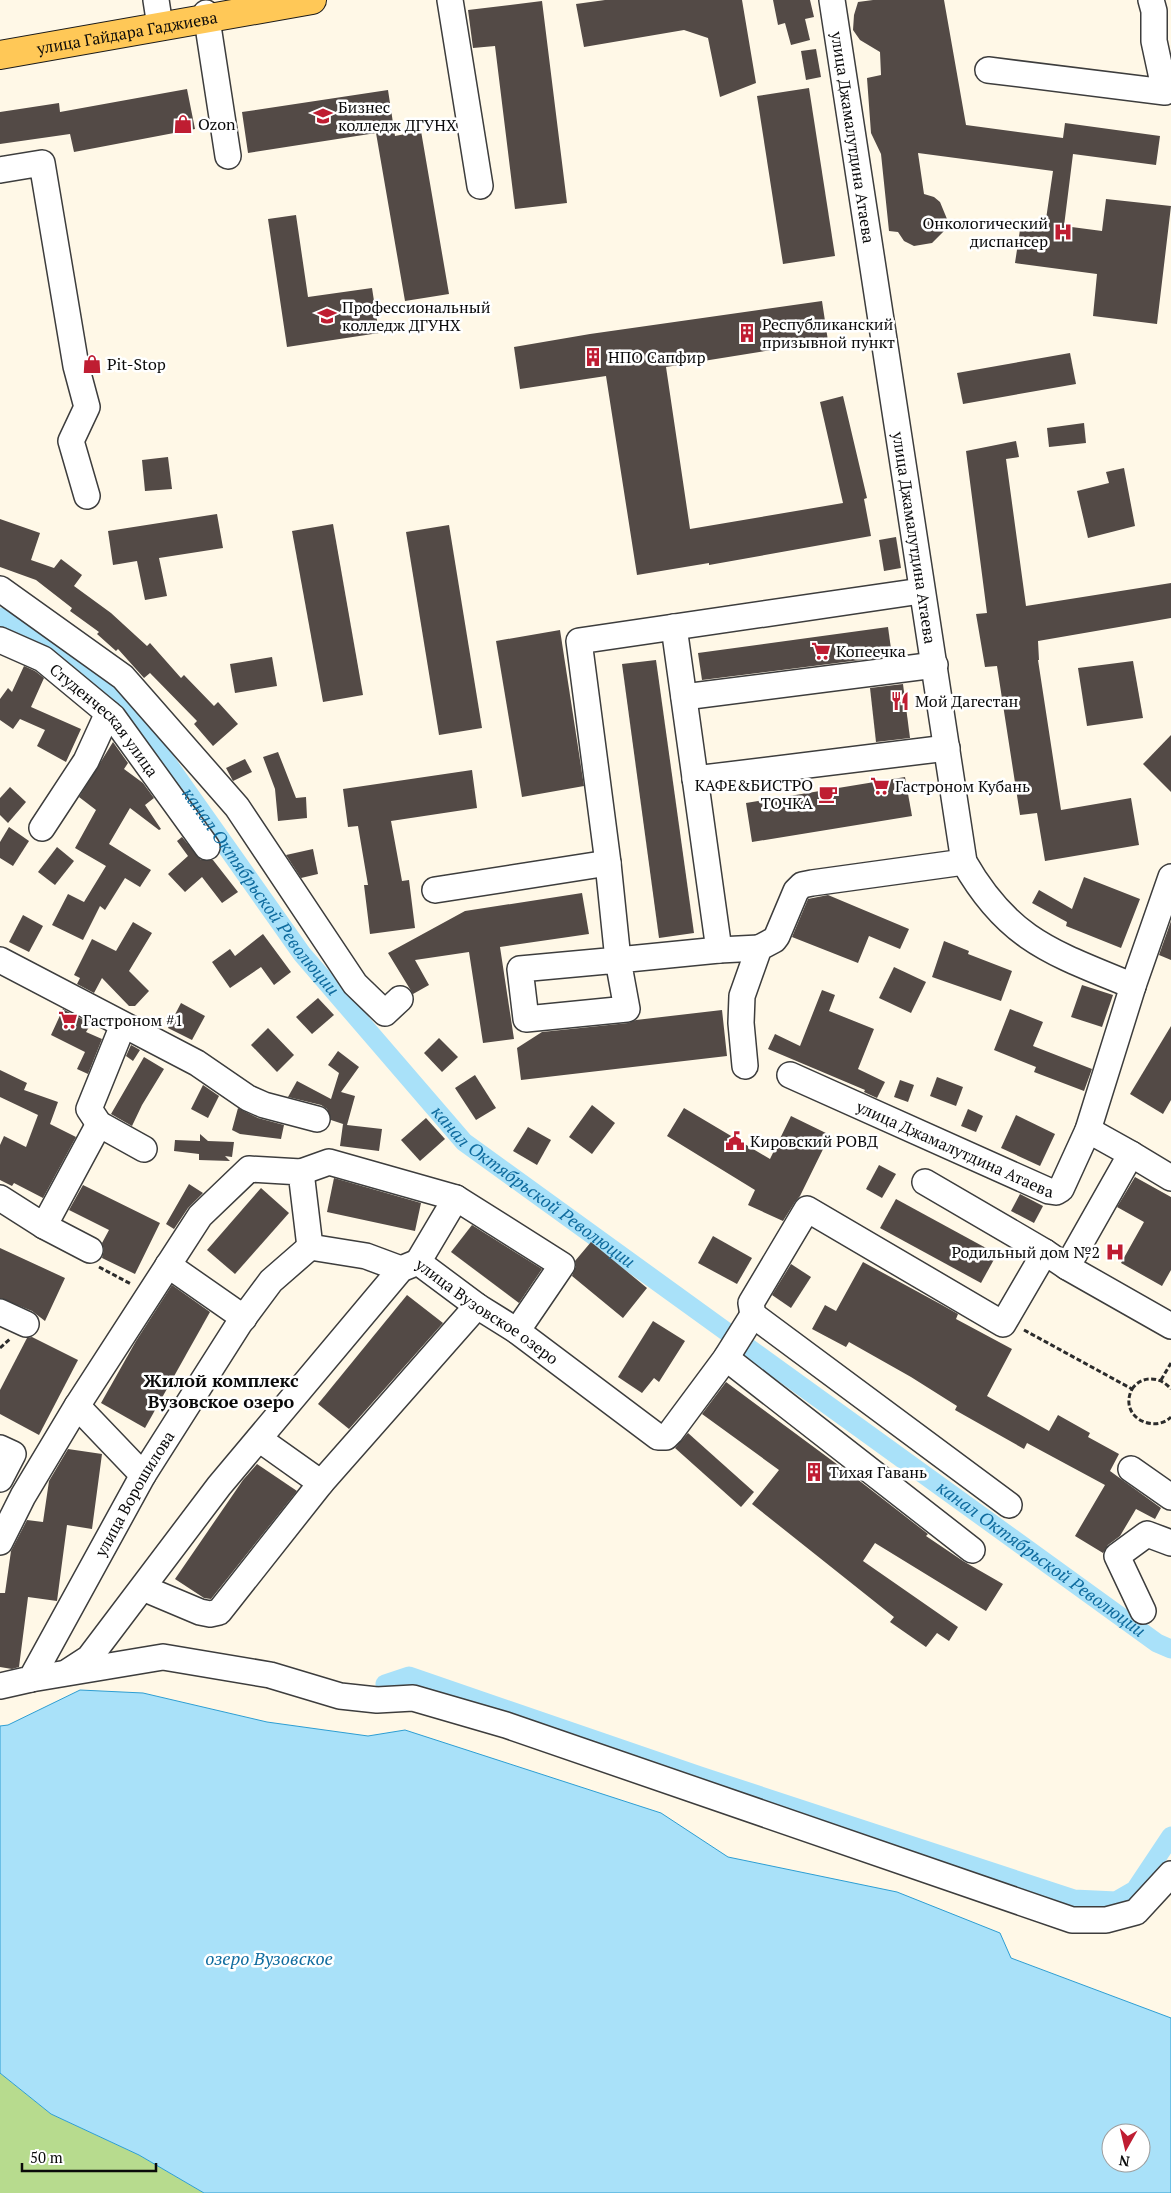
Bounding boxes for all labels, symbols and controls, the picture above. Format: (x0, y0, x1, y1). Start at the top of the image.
street label: улица Гайдара Гаджиева (34, 6, 219, 59)
street label: улица Джамалутдина Атаева (826, 29, 880, 245)
place label: Бизнес колледж ДГУНХ (338, 96, 457, 136)
school or university icon: Бизнес колледж ДГУНХ (312, 105, 334, 127)
shop icon: Ozon (172, 113, 194, 135)
place label: Ozon (198, 113, 236, 135)
place label: Онкологический диспансер (923, 212, 1048, 252)
hospital icon: Онкологический диспансер (1052, 221, 1074, 243)
place label: Профессиональный колледж ДГУНХ (342, 296, 491, 336)
school or university icon: Профессиональный колледж ДГУНХ (316, 305, 338, 327)
place label: Республиканский призывной пункт (762, 313, 895, 353)
building icon: Республиканский призывной пункт (736, 322, 758, 344)
building icon: НПО Сапфир (582, 346, 604, 368)
place label: НПО Сапфир (608, 346, 705, 368)
shop icon: Pit-Stop (81, 353, 103, 375)
place label: Pit-Stop (107, 353, 166, 375)
street label: улица Джамалутдина Атаева (887, 429, 941, 645)
supermarket icon: Копеечка (810, 640, 832, 662)
place label: Копеечка (836, 640, 906, 662)
street label: Студенческая улица (45, 658, 164, 781)
restaurant icon: Мой Дагестан (889, 690, 911, 712)
place label: Мой Дагестан (915, 690, 1019, 712)
place label: КАФЕ&БИСТРО ТОЧКА (695, 774, 813, 814)
supermarket icon: Гастроном Кубань (869, 775, 891, 797)
place label: Гастроном Кубань (895, 775, 1030, 797)
water label: канал Октябрьской Революции (177, 782, 345, 1000)
cafe icon: КАФЕ&БИСТРО ТОЧКА (817, 783, 839, 805)
supermarket icon: Гастроном #1 (57, 1009, 79, 1031)
place label: Гастроном #1 (83, 1009, 183, 1031)
street label: улица Джамалутдина Атаева (852, 1095, 1055, 1202)
water label: канал Октябрьской Революции (427, 1100, 640, 1273)
public building icon: Кировский РОВД (724, 1130, 746, 1152)
place label: Кировский РОВД (750, 1130, 878, 1152)
place label: Родильный дом №2 (951, 1241, 1100, 1263)
hospital icon: Родильный дом №2 (1104, 1241, 1126, 1263)
street label: улица Вузовское озеро (411, 1253, 563, 1369)
district label: Жилой комплекс Вузовское озеро (143, 1368, 299, 1413)
street label: улица Ворошилова (89, 1427, 179, 1561)
building icon: Тихая Гавань (803, 1461, 825, 1483)
place label: Тихая Гавань (829, 1461, 927, 1483)
water label: канал Октябрьской Революции (932, 1475, 1151, 1642)
water label: озеро Вузовское (205, 1946, 333, 1970)
north arrow (1101, 2123, 1151, 2173)
scale bar (22, 2140, 156, 2172)
text: 50 m (30, 2147, 63, 2167)
text: N (1117, 2151, 1131, 2172)

